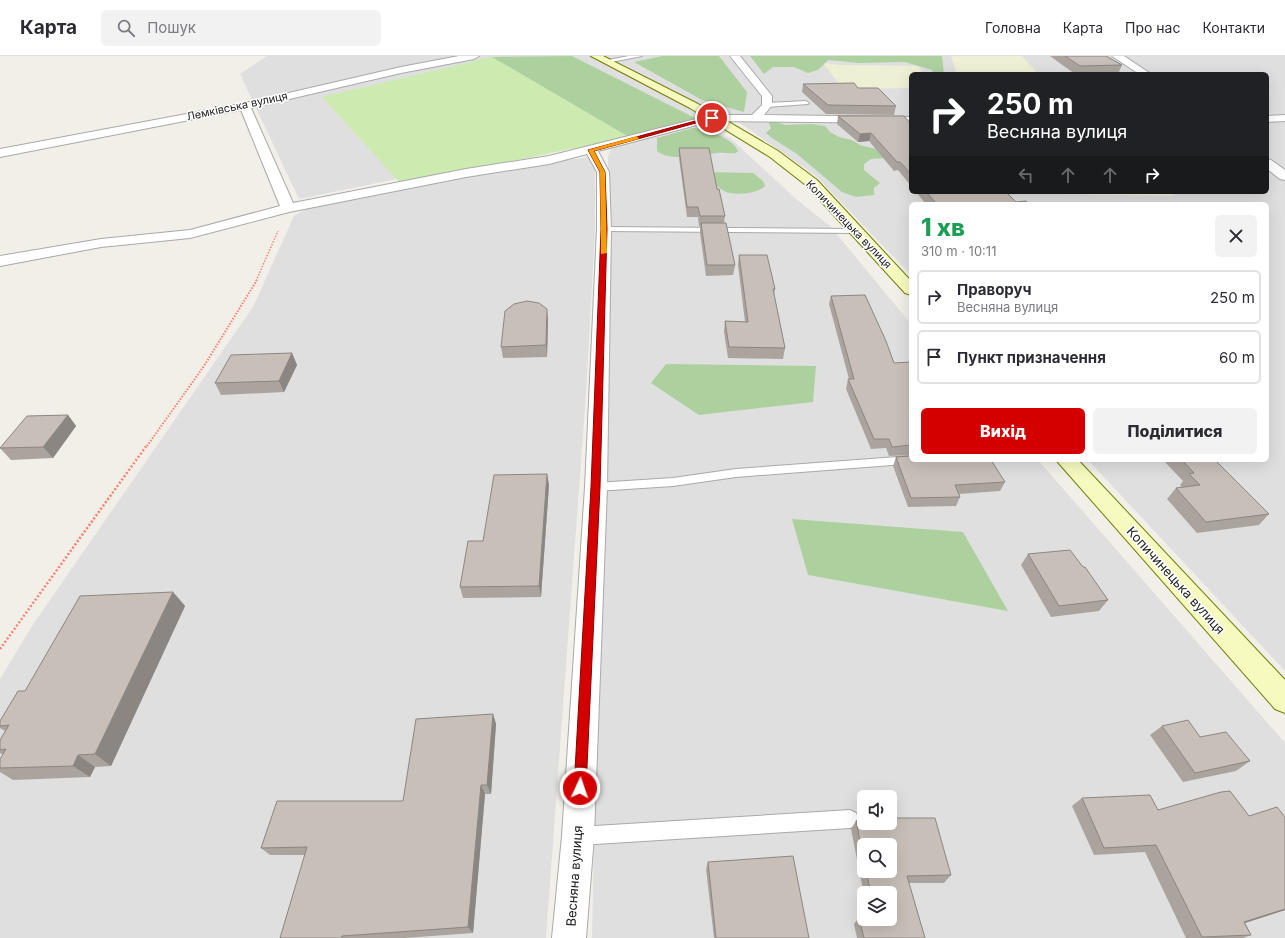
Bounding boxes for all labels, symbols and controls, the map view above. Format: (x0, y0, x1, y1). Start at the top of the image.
search box (101, 10, 381, 46)
text: Карта (20, 16, 77, 39)
icon: search (115, 17, 137, 39)
text: Пошук (147, 18, 196, 37)
text: Головна (985, 19, 1041, 36)
text: Карта (1063, 19, 1103, 36)
text: Про нас (1125, 19, 1180, 36)
text: Контакти (1202, 19, 1265, 36)
text: 250 m (987, 87, 1074, 121)
street label: Лемківська вулиця (185, 88, 289, 124)
icon: right (921, 88, 973, 140)
pin (695, 101, 729, 135)
icon: arrive (701, 107, 723, 129)
text: Весняна вулиця (987, 121, 1127, 142)
icon: left (1015, 164, 1037, 186)
icon: ahead (1057, 164, 1079, 186)
icon: ahead (1099, 164, 1121, 186)
icon: right (1141, 164, 1163, 186)
street label: Копичинецька вулиця (803, 177, 895, 271)
text: 1 хв (921, 213, 965, 242)
button: close (1215, 215, 1257, 257)
text: 310 m · 10:11 (921, 243, 996, 259)
text: Праворуч (957, 280, 1031, 299)
icon: right (923, 286, 945, 308)
text: 250 m (1210, 288, 1255, 307)
text: Весняна вулиця (957, 299, 1058, 315)
icon: arrive (923, 346, 945, 368)
text: Пункт призначення (957, 348, 1106, 367)
text: 60 m (1219, 348, 1255, 367)
button: Вихід (921, 408, 1085, 454)
button: Поділитися (1093, 408, 1257, 454)
street label: Копичинецька вулиця (1124, 523, 1228, 637)
position arrow (559, 767, 601, 809)
map controls (857, 790, 897, 926)
button: sound (857, 790, 897, 830)
street label: Весняна вулиця (562, 825, 586, 927)
button: search (857, 838, 897, 878)
button: layers (857, 886, 897, 926)

